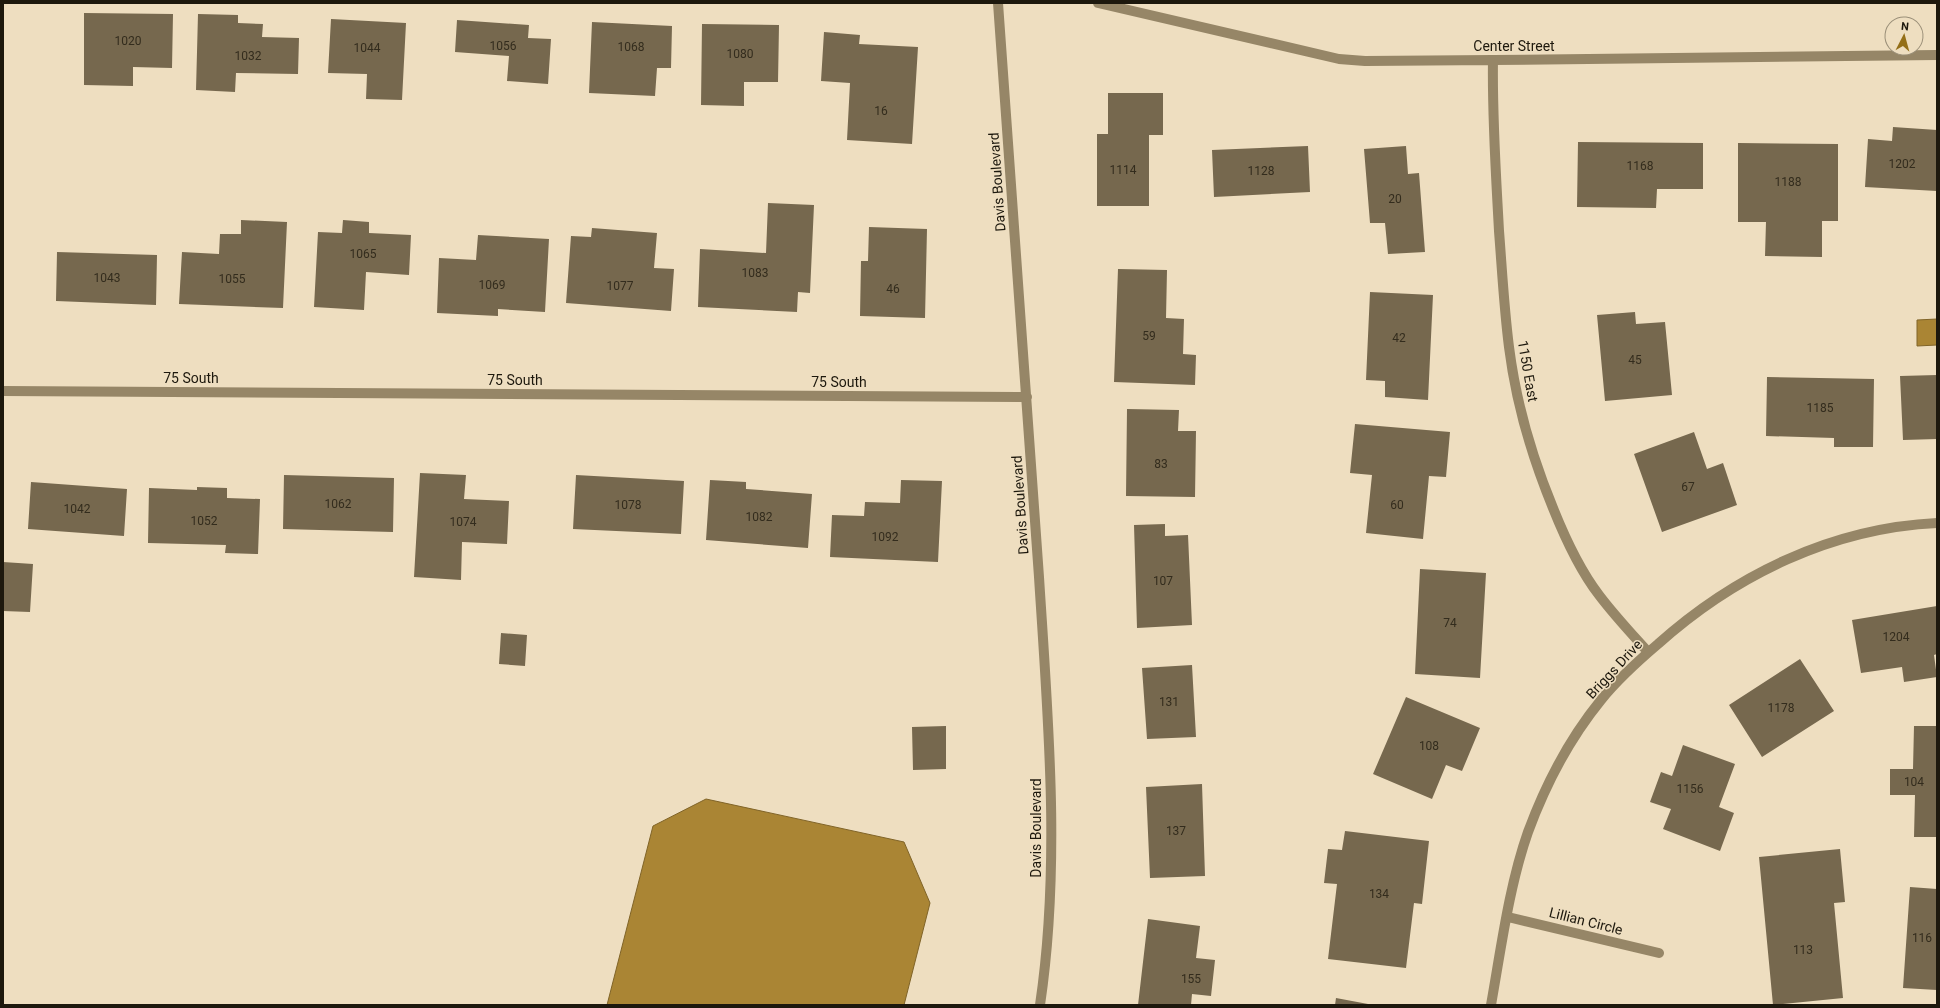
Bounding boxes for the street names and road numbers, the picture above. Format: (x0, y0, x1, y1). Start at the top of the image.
street label: Center Street (1473, 38, 1555, 54)
street label: Davis Boulevard (986, 132, 1008, 232)
street label: 1150 East (1515, 339, 1541, 403)
street label: 75 South (163, 370, 219, 386)
street label: 75 South (487, 372, 543, 388)
street label: 75 South (811, 374, 867, 390)
street label: Davis Boulevard (1009, 455, 1031, 555)
street label: Briggs Drive (1583, 636, 1645, 702)
street label: Davis Boulevard (1028, 778, 1044, 878)
street label: Lillian Circle (1548, 904, 1624, 938)

